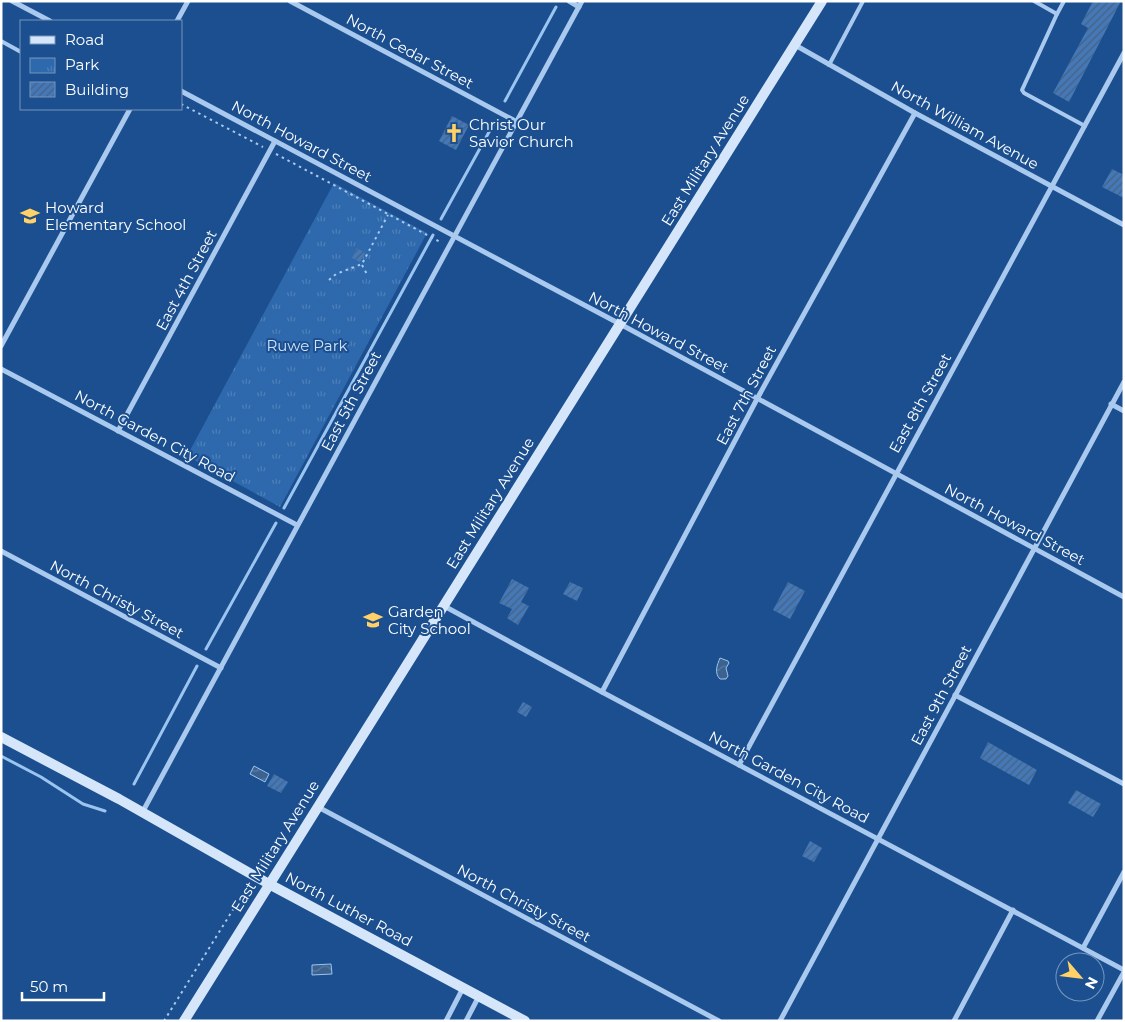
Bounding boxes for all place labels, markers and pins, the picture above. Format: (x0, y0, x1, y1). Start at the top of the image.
place label: Christ Our Savior Church (469, 115, 574, 151)
church icon: Christ Our Savior Church (443, 122, 465, 144)
place label: Howard Elementary School (45, 198, 186, 234)
school or university icon: Howard Elementary School (19, 205, 41, 227)
place label: Garden City School (388, 602, 471, 638)
school or university icon: Garden City School (362, 609, 384, 631)

